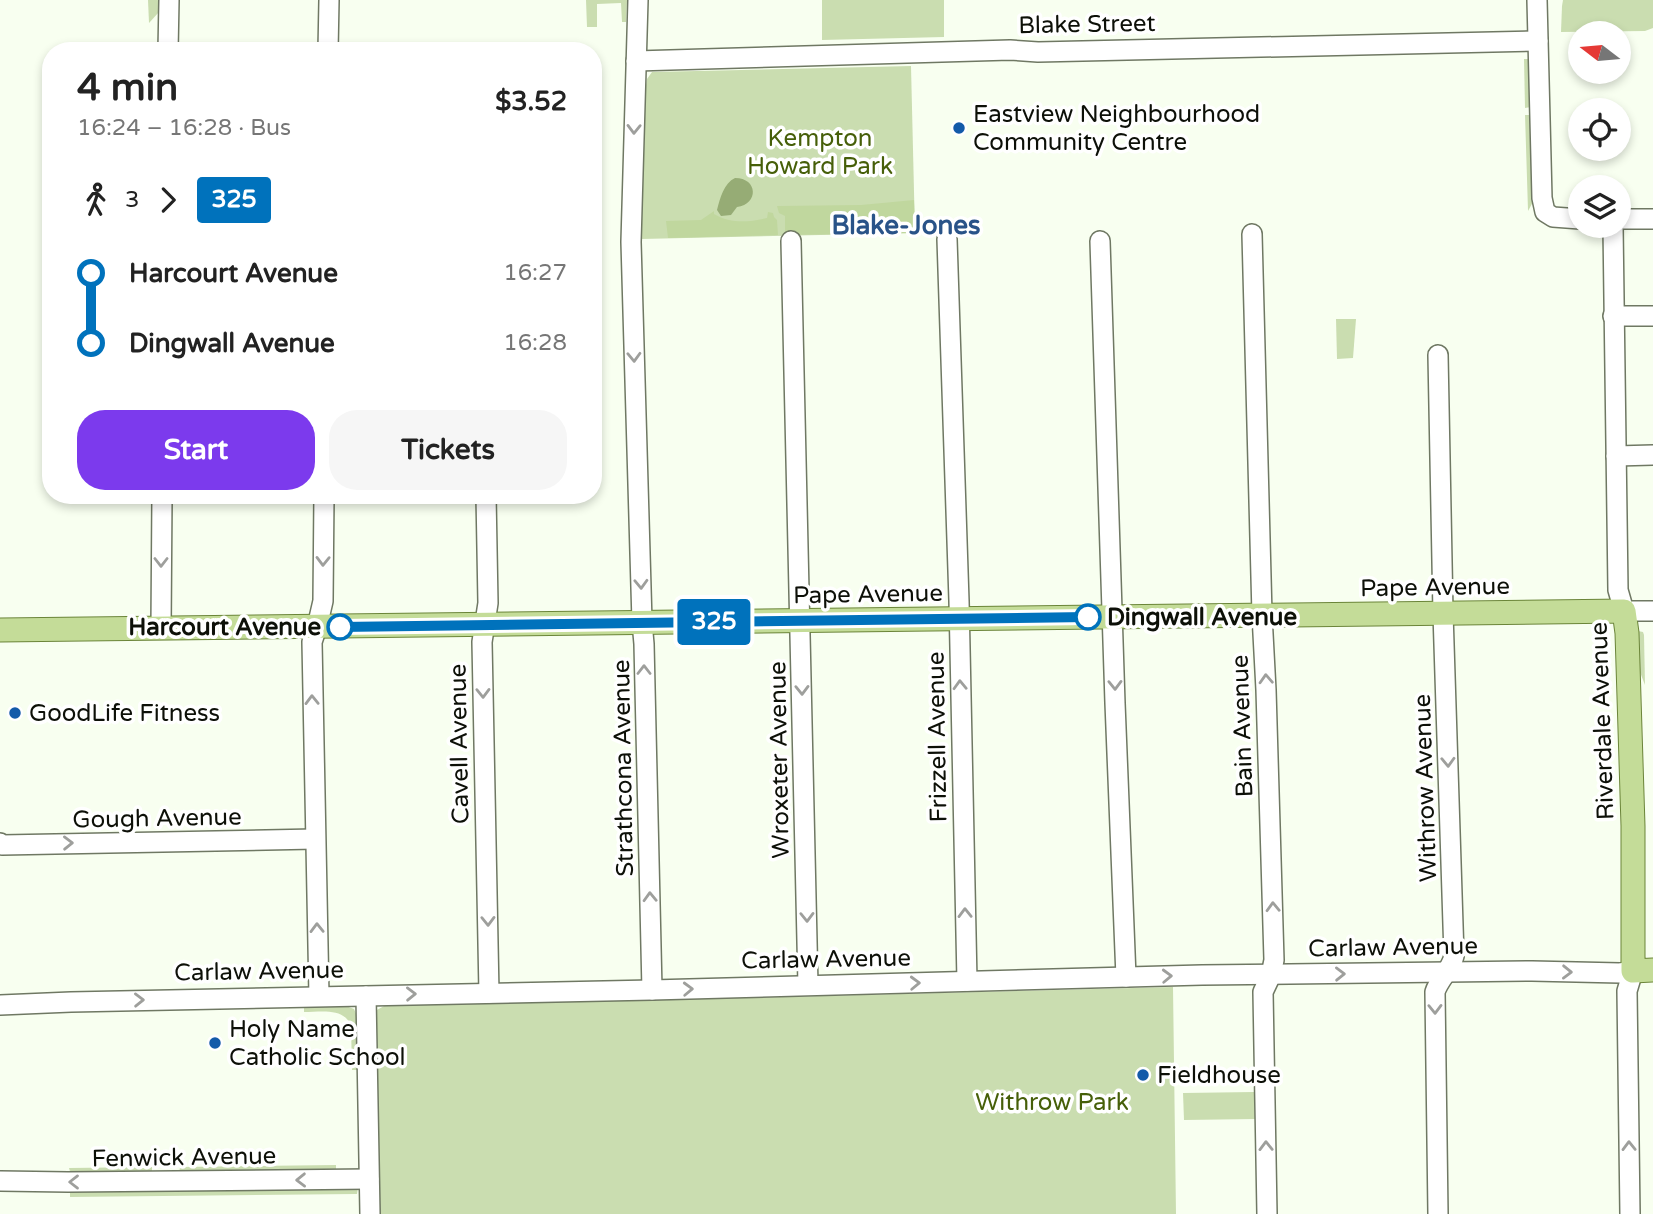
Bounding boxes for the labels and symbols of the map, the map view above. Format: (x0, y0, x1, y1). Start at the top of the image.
street label: Blake Street (1018, 9, 1156, 40)
north arrow (1568, 21, 1631, 84)
place label: Eastview Neighbourhood Community Centre (973, 100, 1260, 157)
marker: Eastview Neighbourhood Community Centre (951, 120, 967, 136)
park label: Kempton Howard Park (747, 124, 893, 181)
one-way arrow (626, 125, 642, 135)
district label: Blake-Jones (831, 210, 981, 241)
one-way arrow (627, 352, 642, 363)
one-way arrow (153, 557, 169, 567)
one-way arrow (315, 557, 331, 567)
street label: Pape Avenue (1360, 572, 1510, 603)
one-way arrow (633, 579, 648, 590)
street label: Pape Avenue (793, 579, 943, 610)
line badge: 325 (674, 599, 754, 645)
place label: Dingwall Avenue (1107, 603, 1297, 632)
marker: Dingwall Avenue (1075, 604, 1101, 630)
place label: Harcourt Avenue (128, 613, 321, 642)
marker: Harcourt Avenue (327, 614, 353, 640)
street label: Riverdale Avenue (1585, 621, 1620, 821)
street label: Frizzell Avenue (922, 651, 953, 823)
street label: Bain Avenue (1226, 654, 1259, 798)
street label: Strathcona Avenue (607, 659, 640, 877)
street label: Wroxeter Avenue (763, 661, 796, 859)
street label: Cavell Avenue (444, 664, 475, 824)
one-way arrow (636, 664, 652, 674)
one-way arrow (1258, 674, 1273, 685)
one-way arrow (1107, 679, 1122, 690)
one-way arrow (953, 680, 968, 691)
one-way arrow (795, 685, 810, 696)
one-way arrow (475, 688, 491, 699)
street label: Withrow Avenue (1408, 693, 1443, 883)
one-way arrow (304, 695, 320, 705)
place label: GoodLife Fitness (29, 699, 220, 728)
marker: GoodLife Fitness (7, 705, 23, 721)
one-way arrow (1441, 757, 1456, 768)
street label: Gough Avenue (72, 803, 242, 834)
one-way arrow (63, 836, 74, 851)
one-way arrow (642, 891, 658, 902)
one-way arrow (1265, 901, 1280, 912)
one-way arrow (958, 907, 973, 918)
one-way arrow (799, 913, 815, 923)
one-way arrow (480, 915, 495, 926)
one-way arrow (310, 922, 325, 933)
street label: Carlaw Avenue (1308, 932, 1478, 963)
street label: Carlaw Avenue (741, 944, 911, 975)
street label: Carlaw Avenue (174, 956, 344, 987)
one-way arrow (1562, 964, 1573, 979)
one-way arrow (1334, 966, 1345, 981)
one-way arrow (1162, 968, 1173, 984)
one-way arrow (910, 975, 921, 990)
one-way arrow (683, 981, 694, 996)
one-way arrow (406, 986, 417, 1001)
one-way arrow (134, 993, 145, 1008)
one-way arrow (1428, 1003, 1443, 1014)
place label: Holy Name Catholic School (229, 1015, 406, 1072)
marker: Holy Name Catholic School (207, 1035, 223, 1051)
place label: Fieldhouse (1157, 1061, 1281, 1090)
marker: Fieldhouse (1135, 1067, 1151, 1083)
park label: Withrow Park (975, 1088, 1129, 1117)
one-way arrow (1258, 1140, 1274, 1151)
one-way arrow (1621, 1140, 1637, 1151)
street label: Fenwick Avenue (91, 1141, 277, 1174)
one-way arrow (295, 1172, 306, 1188)
one-way arrow (68, 1174, 78, 1190)

